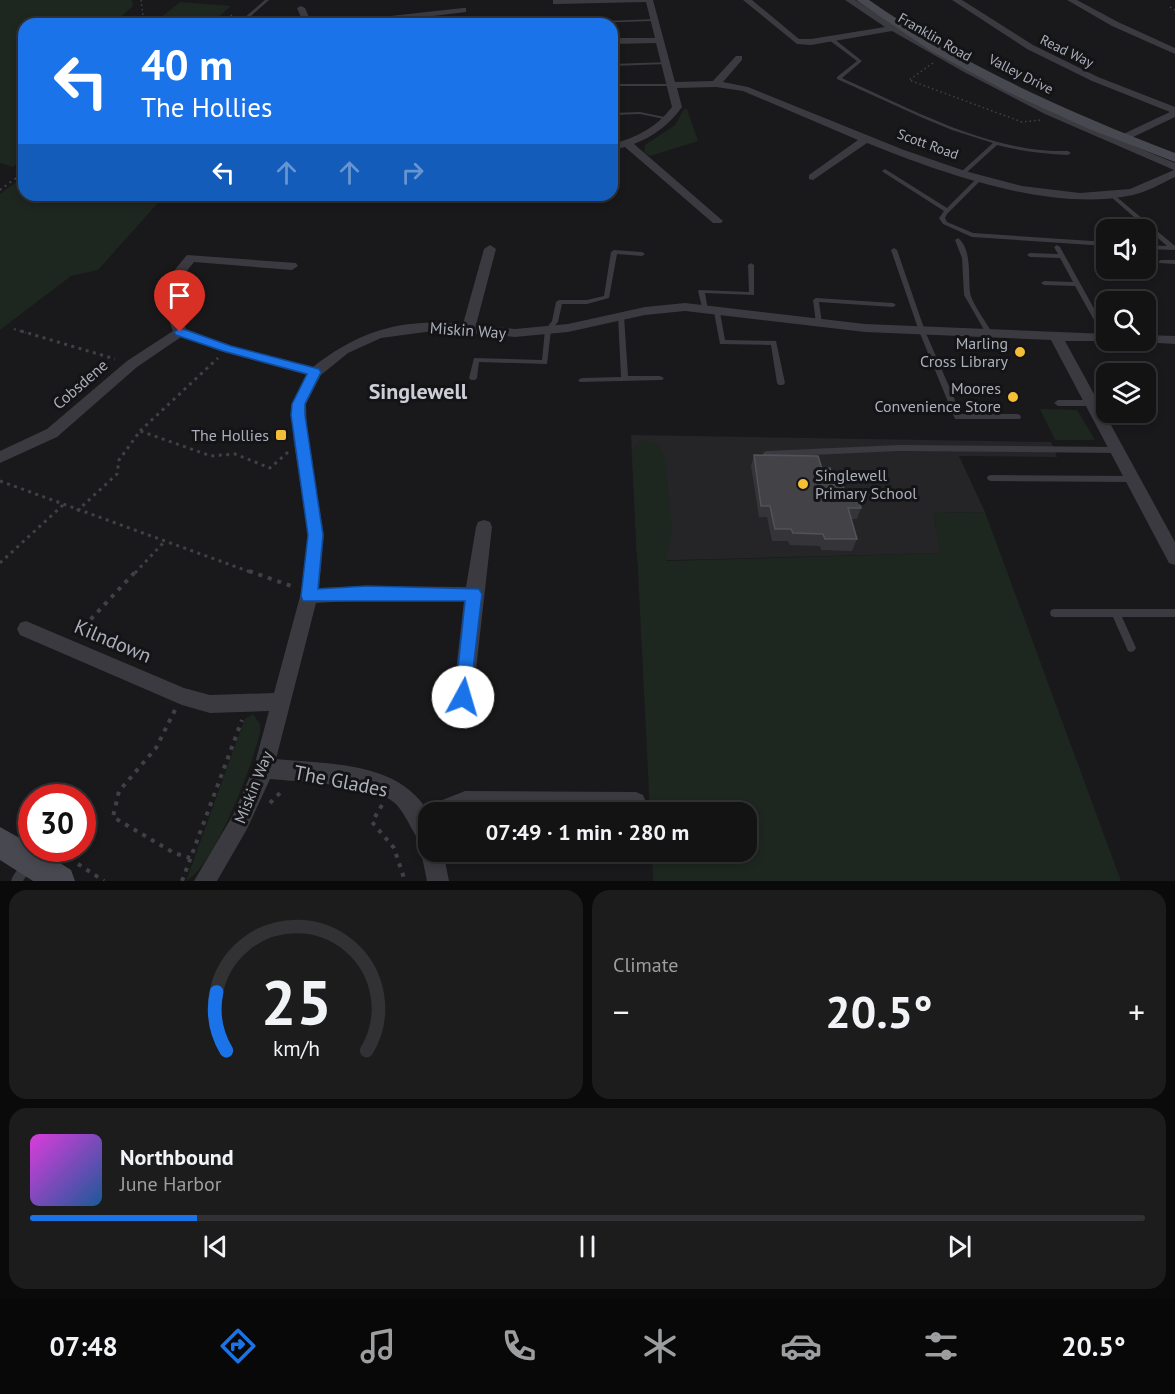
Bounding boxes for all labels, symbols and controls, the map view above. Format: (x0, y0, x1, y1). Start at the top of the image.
street label: Franklin Road (895, 9, 975, 65)
street label: Read Way (1037, 30, 1097, 72)
text: 40 m (141, 37, 233, 92)
icon: left (42, 42, 120, 120)
street label: Valley Drive (985, 50, 1056, 98)
text: The Hollies (141, 90, 272, 124)
street label: Scott Road (895, 125, 961, 163)
icon: left (207, 156, 240, 189)
icon: ahead (270, 156, 303, 189)
icon: ahead (333, 156, 366, 189)
icon: right (396, 156, 429, 189)
map controls (1096, 219, 1156, 423)
button: sound (1096, 219, 1156, 279)
pin (154, 270, 205, 332)
icon: arrive (163, 279, 196, 312)
button: search (1096, 291, 1156, 351)
street label: Miskin Way (429, 317, 507, 343)
place label: Marling Cross Library (920, 333, 1009, 371)
marker: Marling Cross Library (1013, 345, 1027, 359)
street label: Cobsdene (48, 355, 112, 413)
button: layers (1096, 363, 1156, 423)
district label: Singlewell (369, 377, 468, 405)
place label: Moores Convenience Store (874, 378, 1001, 416)
marker: Moores Convenience Store (1006, 390, 1020, 404)
place label: The Hollies (191, 425, 269, 445)
marker: The Hollies (274, 428, 288, 442)
place label: Singlewell Primary School (815, 465, 917, 503)
marker: Singlewell Primary School (796, 477, 810, 491)
street label: Kilndown (71, 613, 155, 669)
position arrow (431, 665, 495, 729)
street label: Miskin Way (229, 747, 277, 826)
street label: The Glades (292, 759, 390, 803)
speed limit sign: 30 (18, 784, 96, 862)
text: 07:49 · 1 min · 280 m (486, 818, 689, 846)
text: Climate (613, 952, 679, 978)
text: 25 (261, 961, 331, 1042)
text: 20.5° (825, 982, 933, 1040)
text: − (613, 990, 630, 1033)
text: + (1128, 990, 1145, 1033)
text: km/h (272, 1035, 319, 1063)
text: Northbound (120, 1143, 234, 1171)
text: June Harbor (120, 1171, 222, 1197)
icon: previous (199, 1230, 232, 1263)
icon: pause (571, 1230, 604, 1263)
icon: next (943, 1230, 976, 1263)
icon: directions (217, 1325, 259, 1367)
icon: music (357, 1325, 399, 1367)
icon: phone (498, 1325, 540, 1367)
icon: climate (639, 1325, 681, 1367)
icon: car (780, 1325, 822, 1367)
icon: filters (920, 1325, 962, 1367)
text: 07:48 (49, 1329, 118, 1363)
text: 20.5° (1061, 1329, 1126, 1363)

